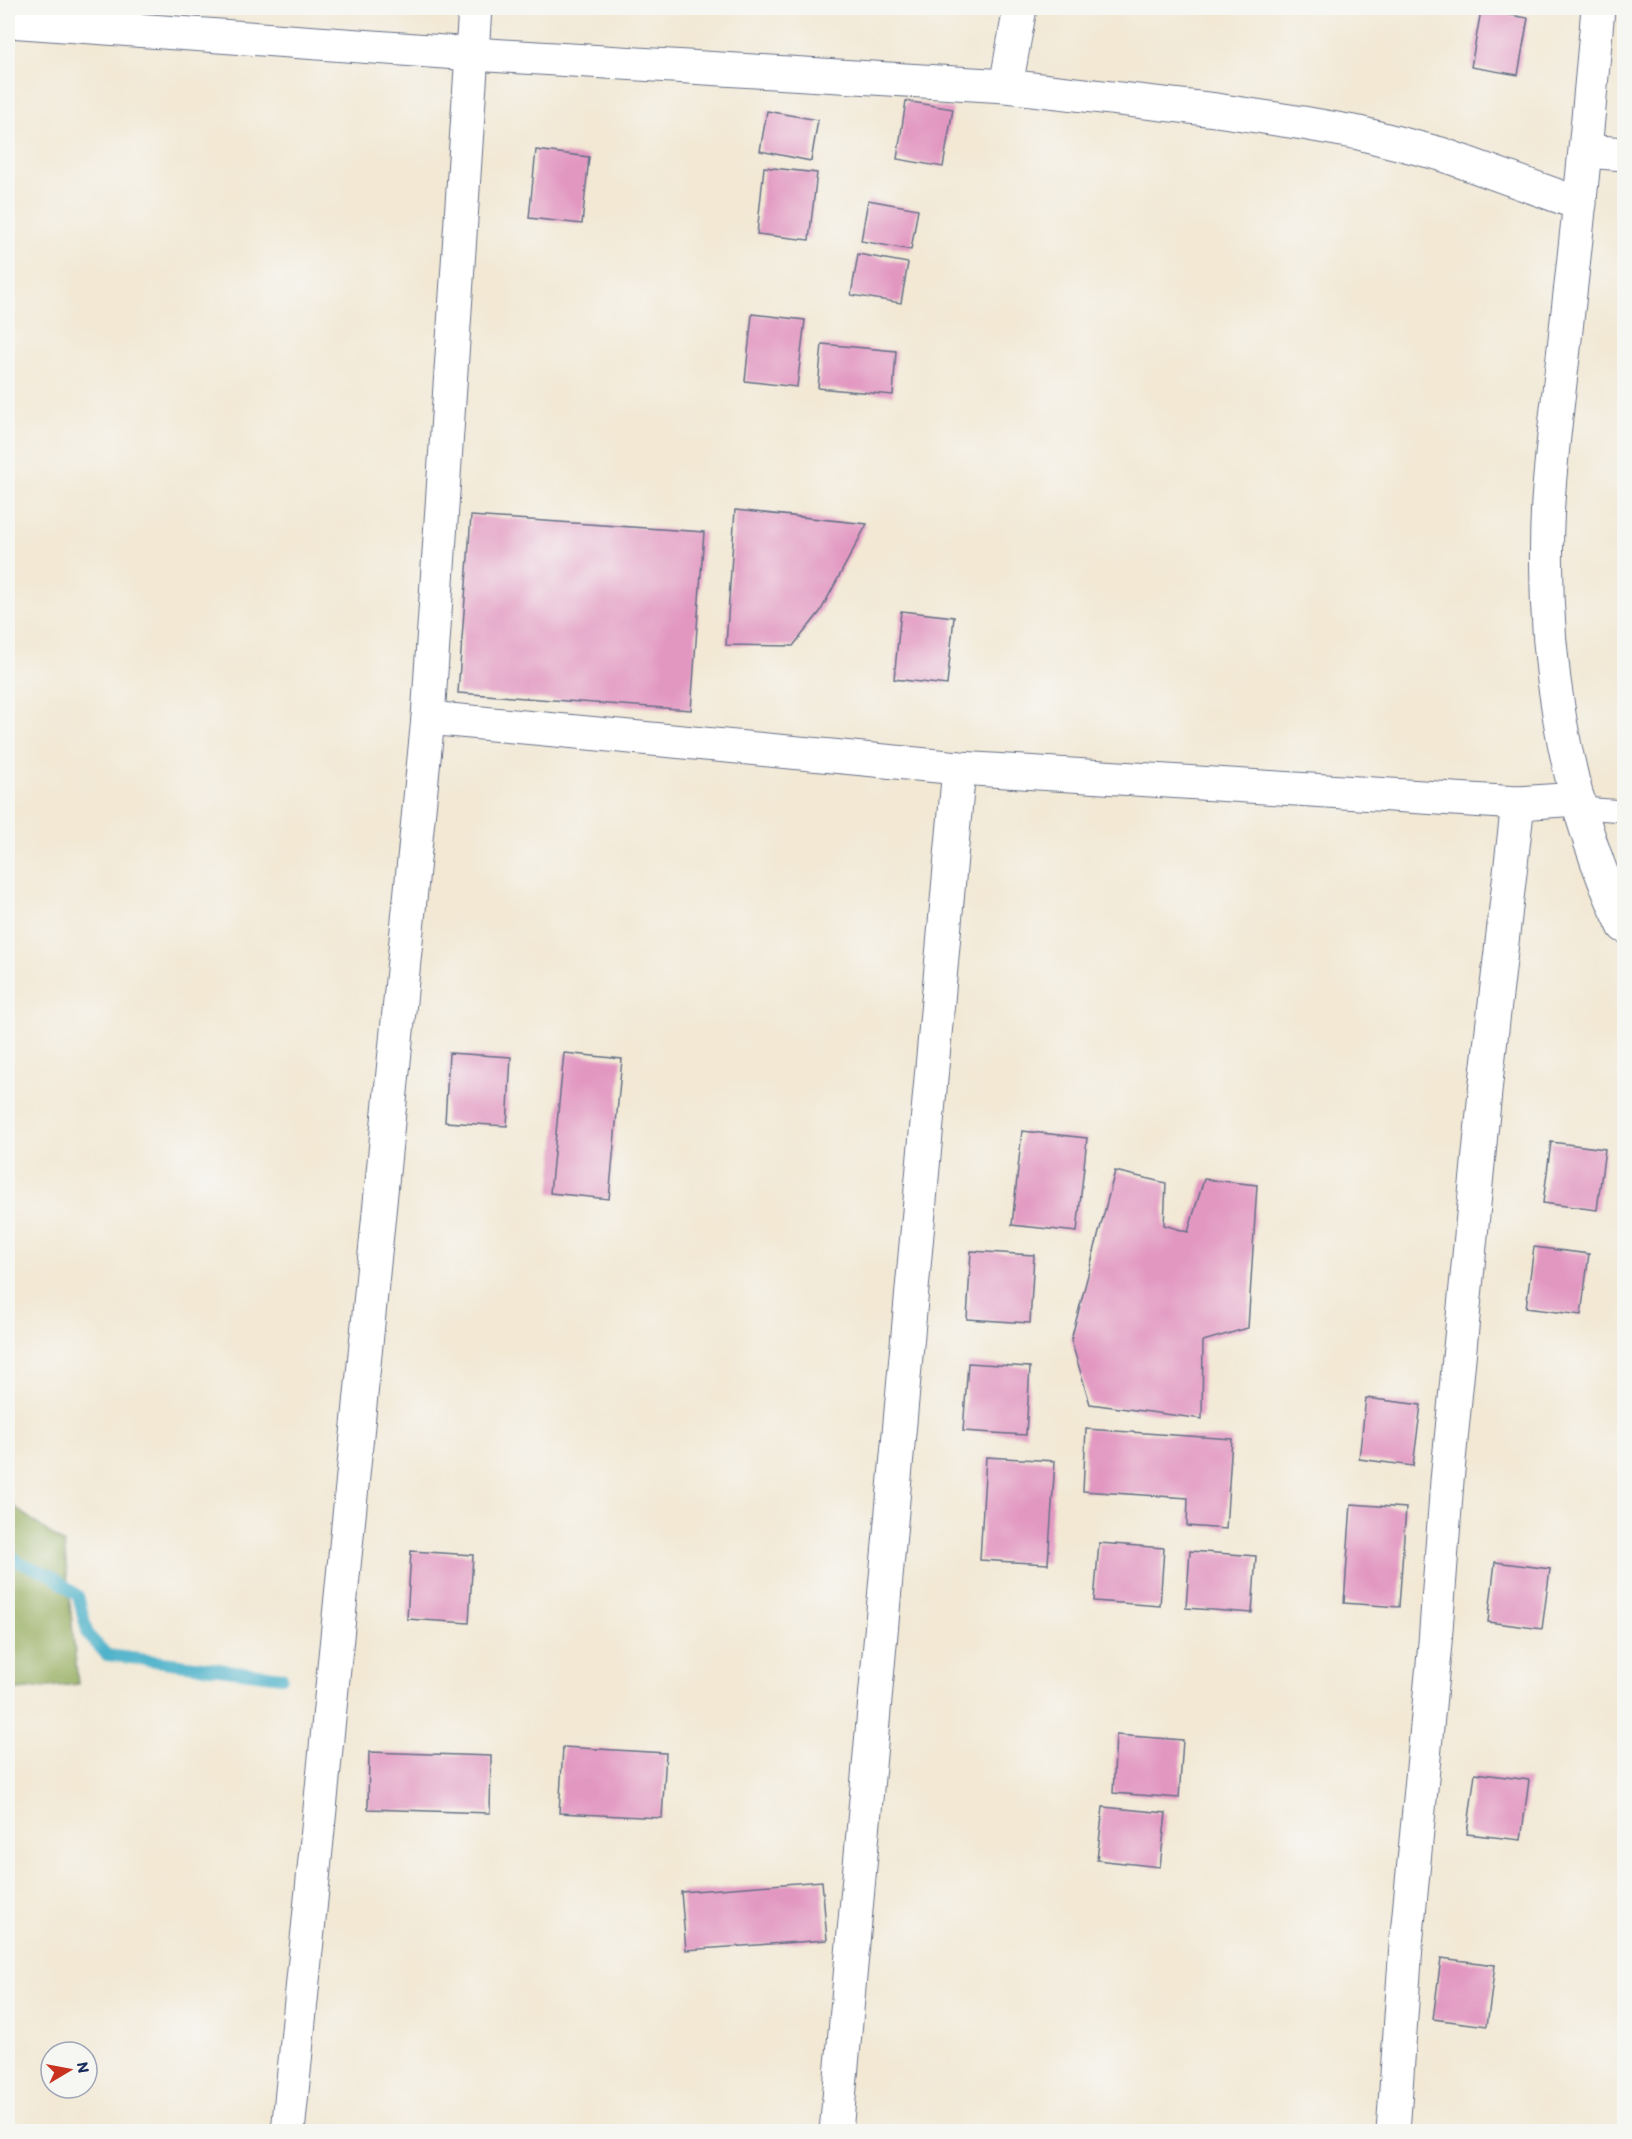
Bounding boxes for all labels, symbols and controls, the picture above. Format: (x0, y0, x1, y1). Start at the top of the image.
north arrow (39, 2040, 99, 2100)
text: N (73, 2061, 94, 2074)

